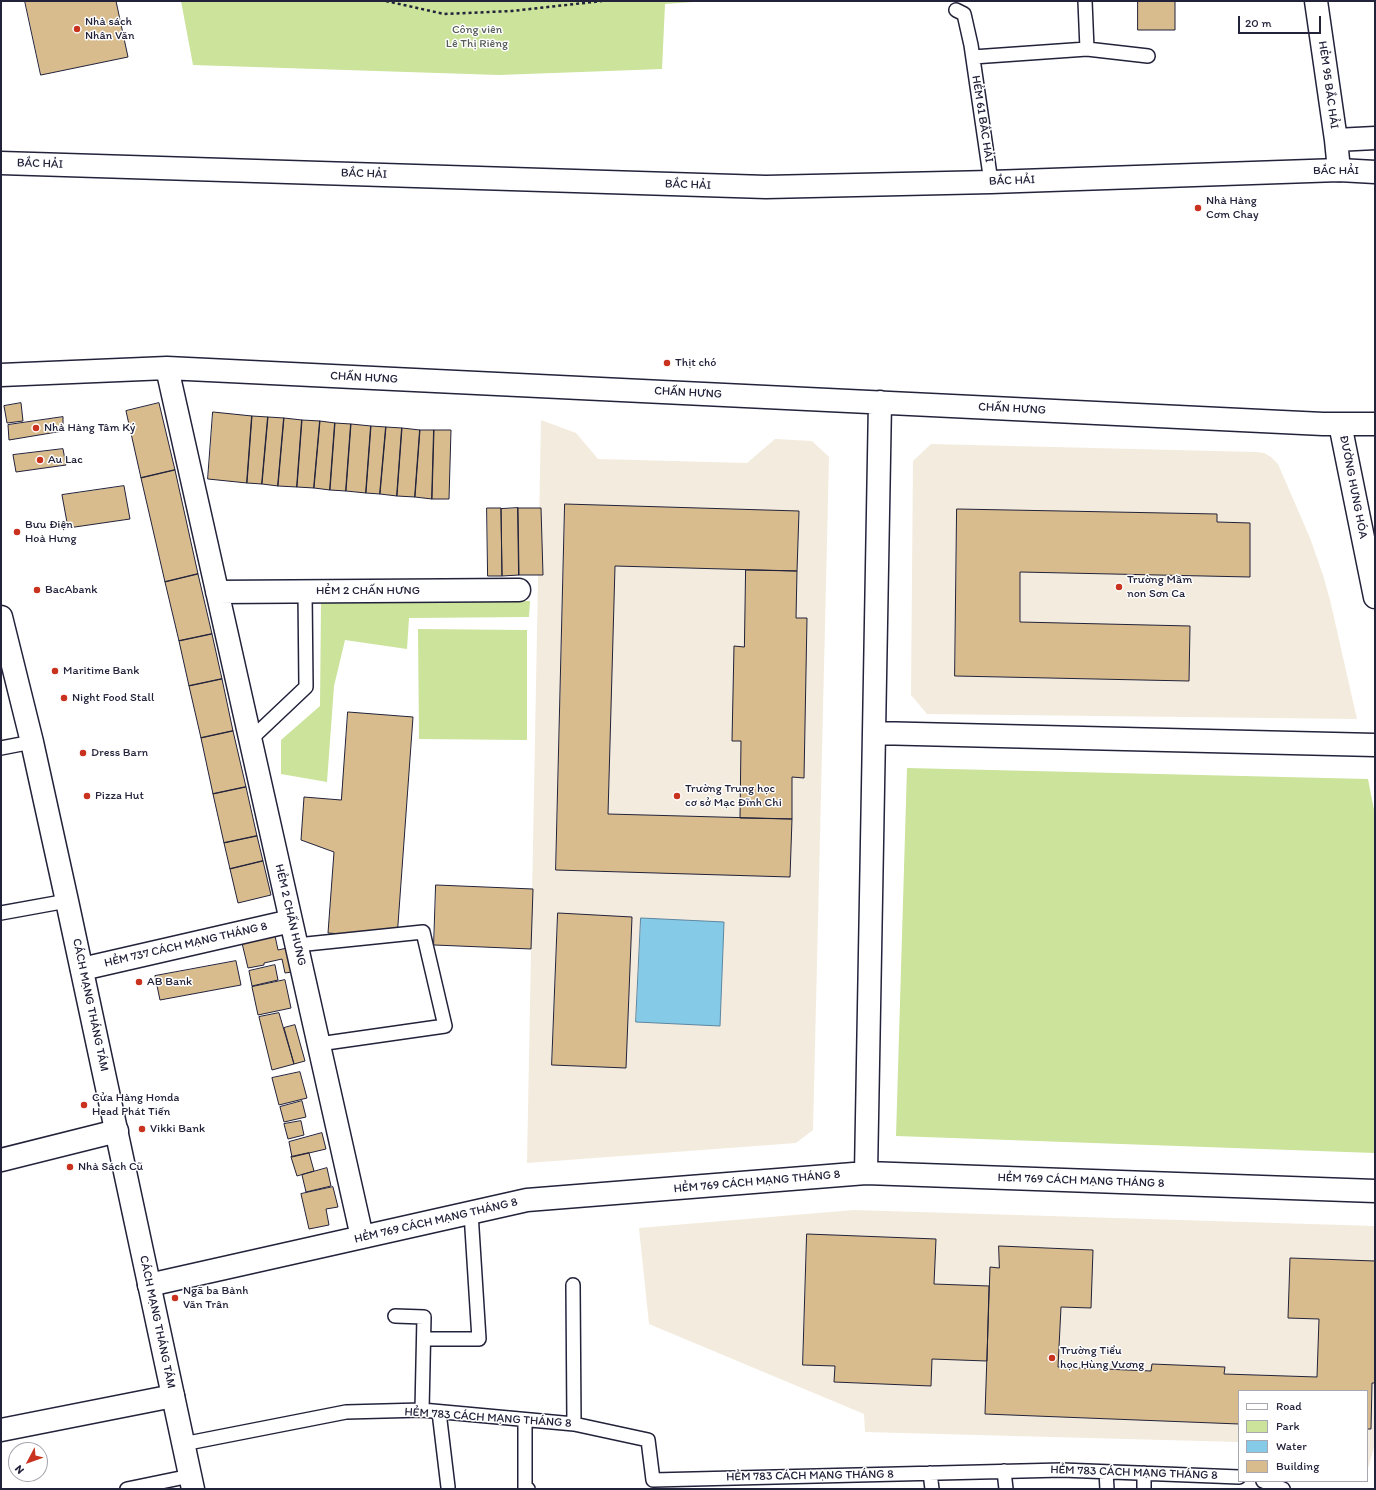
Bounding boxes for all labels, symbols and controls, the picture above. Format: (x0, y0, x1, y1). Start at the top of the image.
scale bar (1240, 8, 1323, 34)
place label: Nhà sách Nhân Văn (85, 15, 135, 43)
text: 20 m (1245, 16, 1272, 30)
park label: Công viên Lê Thị Riêng (446, 23, 508, 51)
marker: Nhà sách Nhân Văn (72, 24, 82, 34)
street label: HẺM 95 BẮC HẢI (1315, 40, 1341, 130)
street label: HẺM 61 BẮC HẢI (968, 74, 996, 164)
street label: BẮC HẢI (17, 156, 63, 172)
street label: BẮC HẢI (1313, 164, 1359, 178)
street label: BẮC HẢI (341, 166, 387, 182)
street label: BẮC HẢI (989, 173, 1035, 189)
street label: BẮC HẢI (665, 177, 711, 193)
place label: Nhà Hàng Cơm Chay (1206, 194, 1259, 222)
marker: Nhà Hàng Cơm Chay (1193, 203, 1203, 213)
place label: Thịt chó (675, 356, 716, 370)
marker: Thịt chó (662, 358, 672, 368)
street label: CHẤN HƯNG (330, 369, 398, 387)
street label: CHẤN HƯNG (654, 384, 722, 402)
street label: CHẤN HƯNG (978, 400, 1046, 418)
place label: Nhà Hàng Tâm Ký (44, 421, 135, 435)
marker: Nhà Hàng Tâm Ký (31, 423, 41, 433)
street label: ĐƯỜNG HƯNG HÓA (1336, 434, 1370, 540)
place label: Au Lac (48, 453, 83, 467)
marker: Au Lac (35, 455, 45, 465)
place label: Bưu Điện Hoà Hưng (25, 518, 77, 546)
marker: Bưu Điện Hoà Hưng (12, 527, 22, 537)
place label: Trường Mầm non Sơn Ca (1127, 573, 1192, 601)
marker: Trường Mầm non Sơn Ca (1114, 582, 1124, 592)
place label: BacAbank (45, 583, 97, 597)
street label: HẺM 2 CHẤN HƯNG (316, 584, 420, 598)
marker: BacAbank (32, 585, 42, 595)
place label: Maritime Bank (63, 664, 139, 678)
marker: Maritime Bank (50, 666, 60, 676)
place label: Night Food Stall (72, 691, 154, 705)
marker: Night Food Stall (59, 693, 69, 703)
place label: Dress Barn (91, 746, 148, 760)
marker: Dress Barn (78, 748, 88, 758)
place label: Trường Trung học cơ sở Mạc Đĩnh Chi (685, 782, 782, 810)
place label: Pizza Hut (95, 789, 144, 803)
marker: Pizza Hut (82, 791, 92, 801)
marker: Trường Trung học cơ sở Mạc Đĩnh Chi (672, 791, 682, 801)
street label: HẺM 2 CHẤN HƯNG (271, 863, 309, 967)
street label: HẺM 737 CÁCH MẠNG THÁNG 8 (103, 919, 269, 971)
street label: CÁCH MẠNG THÁNG TÁM (69, 937, 111, 1073)
place label: AB Bank (147, 975, 192, 989)
marker: AB Bank (134, 977, 144, 987)
place label: Cửa Hàng Honda Head Phát Tiến (92, 1091, 179, 1119)
marker: Cửa Hàng Honda Head Phát Tiến (79, 1100, 89, 1110)
place label: Vikki Bank (150, 1122, 205, 1136)
marker: Vikki Bank (137, 1124, 147, 1134)
place label: Nhà Sách Cũ (78, 1160, 143, 1174)
marker: Nhà Sách Cũ (65, 1162, 75, 1172)
street label: HẺM 769 CÁCH MẠNG THÁNG 8 (673, 1168, 841, 1196)
street label: HẺM 769 CÁCH MẠNG THÁNG 8 (997, 1171, 1165, 1191)
street label: HẺM 769 CÁCH MẠNG THÁNG 8 (353, 1195, 519, 1247)
street label: CÁCH MẠNG THÁNG TÁM (136, 1254, 178, 1390)
place label: Ngã ba Bành Văn Trân (183, 1284, 248, 1312)
marker: Ngã ba Bành Văn Trân (170, 1293, 180, 1303)
place label: Trường Tiểu học Hùng Vương (1060, 1344, 1144, 1372)
marker: Trường Tiểu học Hùng Vương (1047, 1353, 1057, 1363)
legend (1238, 1390, 1368, 1482)
text: Road (1276, 1399, 1302, 1413)
street label: HẺM 783 CÁCH MẠNG THÁNG 8 (404, 1405, 572, 1431)
text: Park (1276, 1419, 1300, 1433)
text: Water (1276, 1439, 1307, 1453)
north arrow (8, 1442, 48, 1482)
text: Building (1276, 1459, 1319, 1473)
text: N (12, 1462, 27, 1477)
street label: HẺM 783 CÁCH MẠNG THÁNG 8 (1050, 1463, 1218, 1483)
street label: HẺM 783 CÁCH MẠNG THÁNG 8 (726, 1467, 894, 1485)

